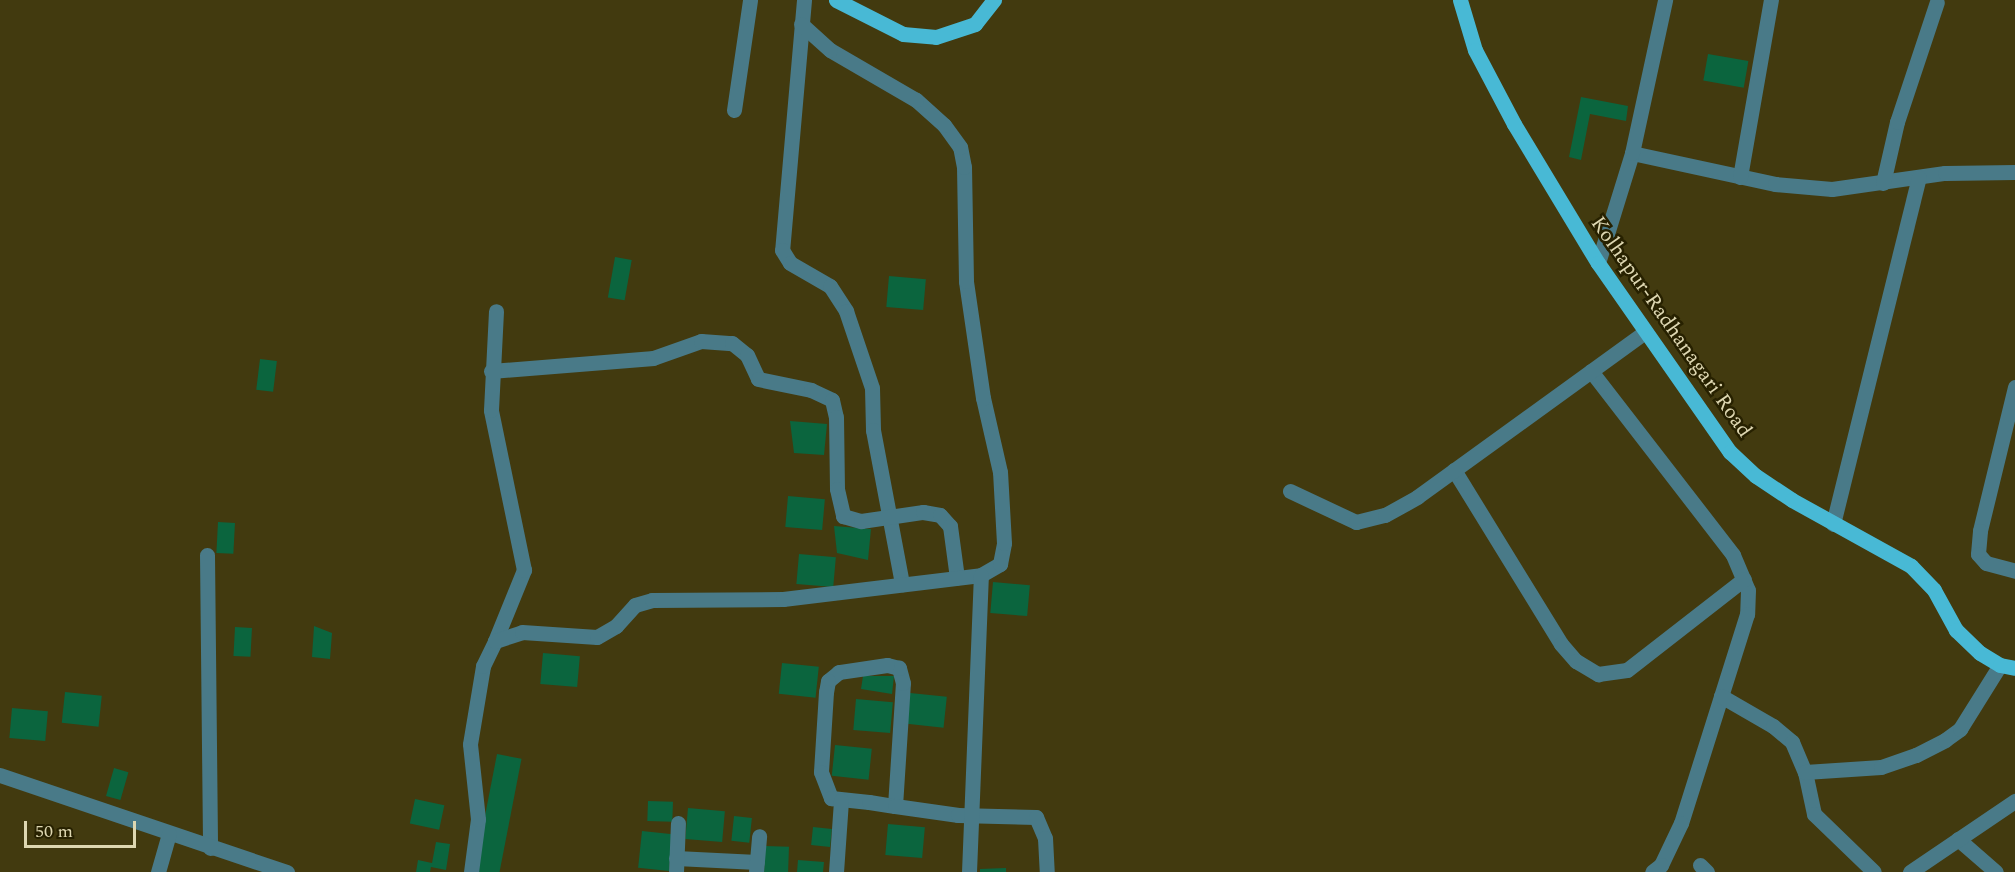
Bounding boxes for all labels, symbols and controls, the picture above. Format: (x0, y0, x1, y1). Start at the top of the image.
street label: Kolhapur-Radhanagari Road (1585, 212, 1757, 442)
scale bar (27, 809, 140, 847)
text: 50 m (35, 818, 73, 845)

